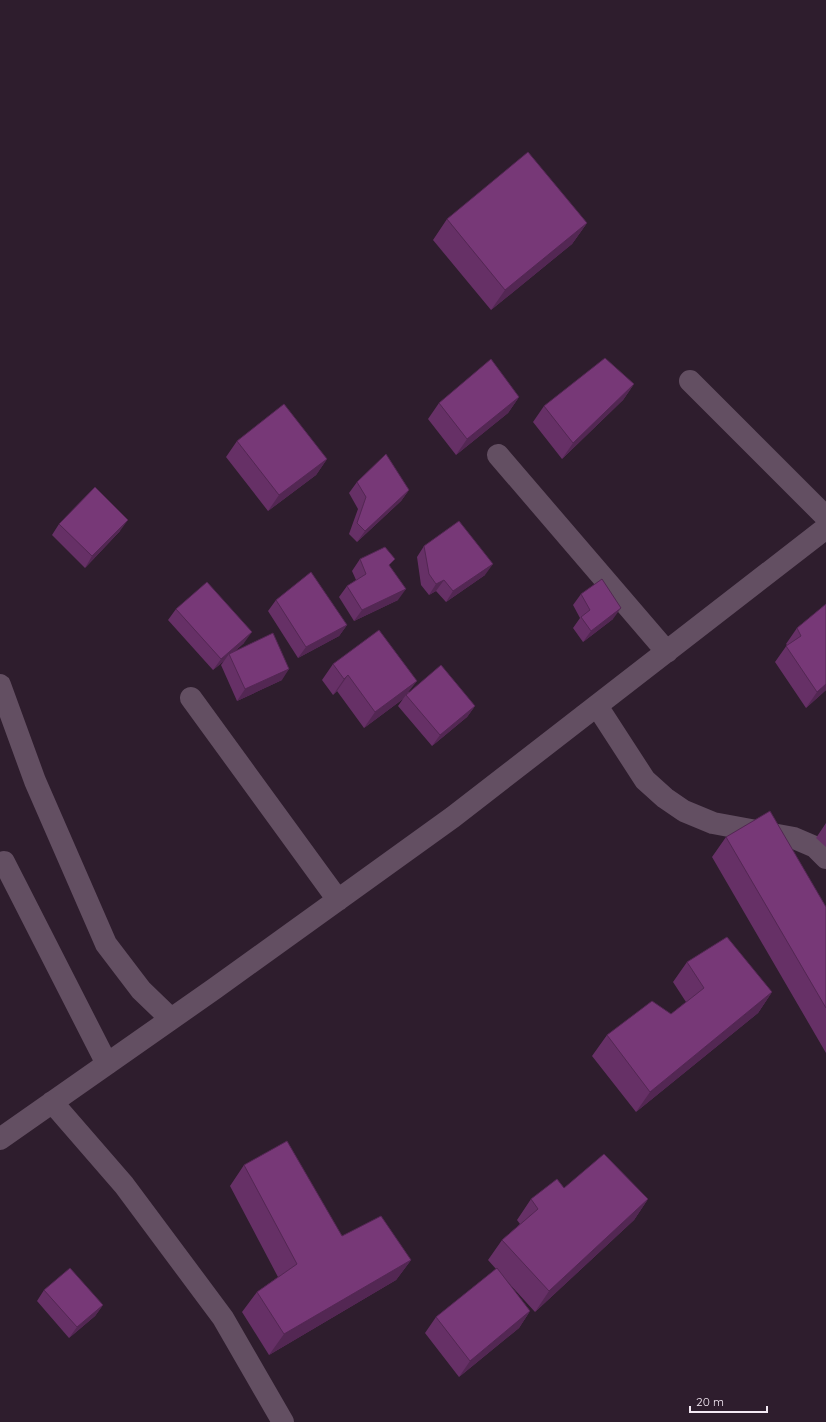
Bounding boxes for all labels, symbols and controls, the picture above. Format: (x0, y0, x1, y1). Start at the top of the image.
scale bar (690, 1388, 767, 1414)
text: 20 m (696, 1394, 724, 1409)

